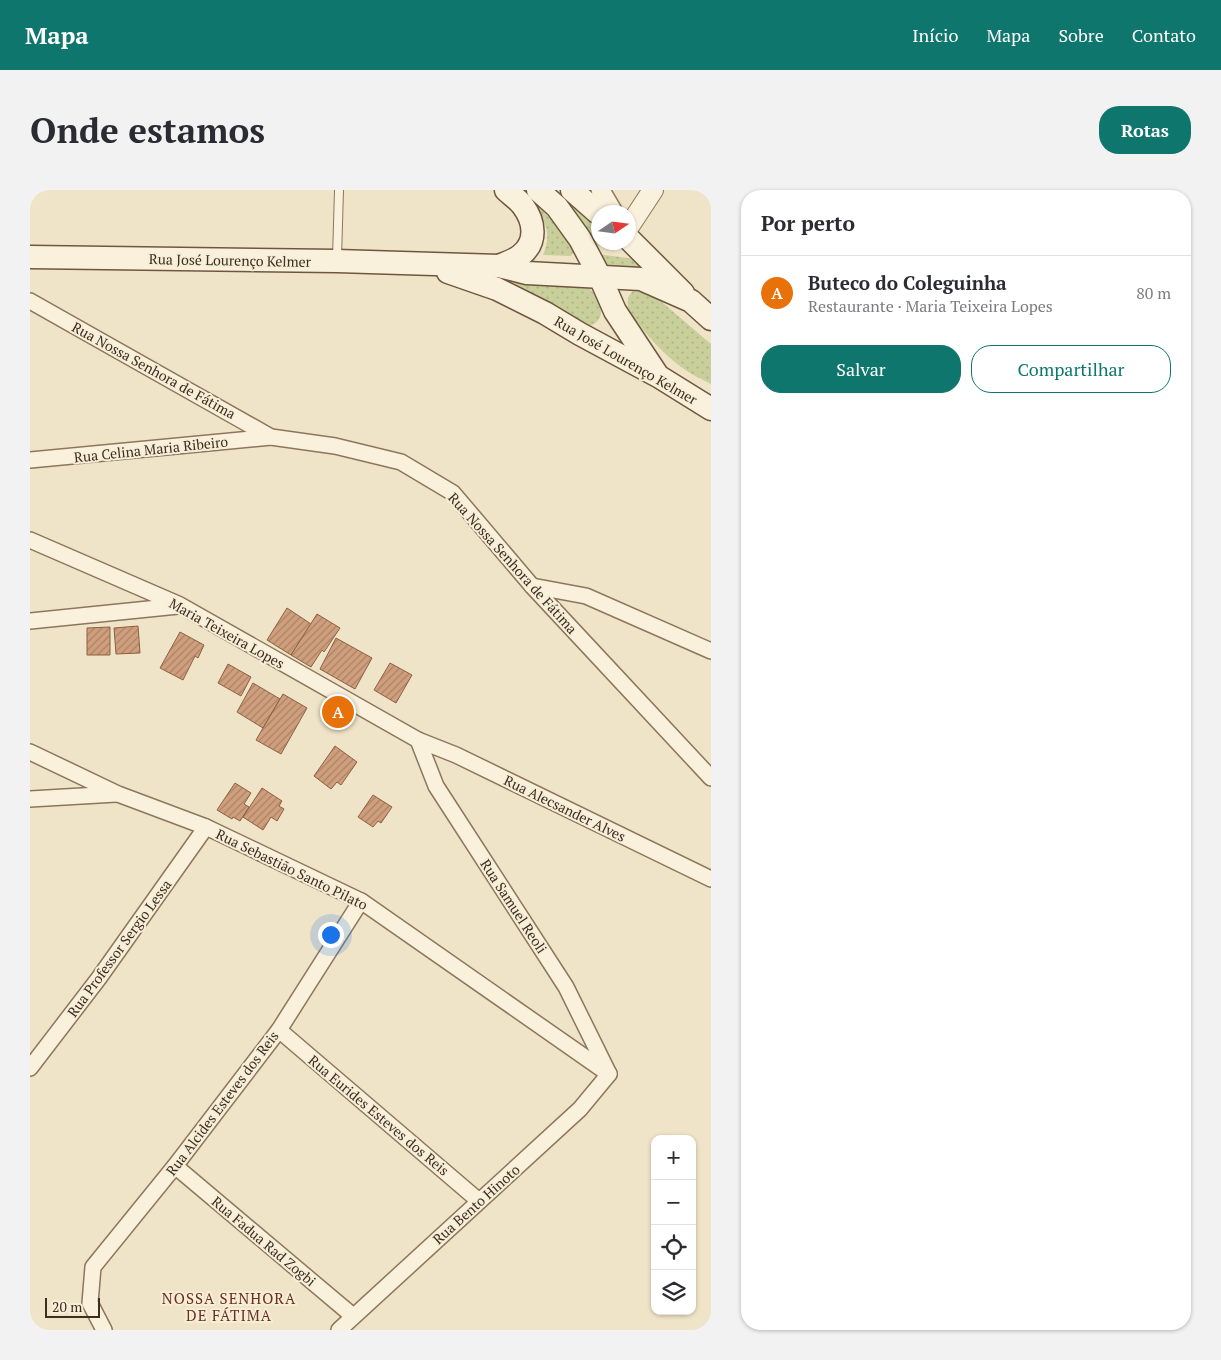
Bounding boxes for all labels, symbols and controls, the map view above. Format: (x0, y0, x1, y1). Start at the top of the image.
text: Mapa (25, 19, 89, 51)
text: Início (912, 23, 958, 47)
text: Mapa (986, 23, 1030, 47)
text: Sobre (1058, 23, 1104, 47)
text: Contato (1132, 23, 1196, 47)
button: Rotas (1099, 106, 1191, 154)
text: Onde estamos (30, 107, 265, 153)
north arrow (591, 205, 636, 250)
text: Por perto (761, 209, 855, 237)
street label: Rua José Lourenço Kelmer (149, 249, 312, 271)
text: Buteco do Coleguinha (808, 270, 1007, 295)
text: A (771, 282, 783, 304)
text: 80 m (1136, 282, 1171, 304)
text: Restaurante · Maria Teixeira Lopes (808, 295, 1053, 317)
street label: Rua José Lourenço Kelmer (551, 311, 702, 409)
street label: Rua Nossa Senhora de Fátima (69, 317, 239, 423)
button: Salvar (761, 345, 961, 393)
button: Compartilhar (971, 345, 1171, 393)
street label: Rua Celina Maria Ribeiro (73, 431, 229, 467)
street label: Rua Nossa Senhora de Fátima (444, 488, 582, 638)
street label: Maria Teixeira Lopes (166, 593, 288, 673)
pin: A (322, 693, 354, 731)
street label: Rua Alecsander Alves (501, 770, 629, 846)
street label: Rua Sebastião Santo Pilato (213, 824, 371, 914)
street label: Rua Samuel Reoli (476, 855, 552, 957)
street label: Rua Professor Sergio Lessa (63, 875, 175, 1021)
your location (318, 922, 344, 948)
street label: Rua Alcides Esteves dos Reis (161, 1027, 283, 1179)
street label: Rua Eurides Esteves dos Reis (305, 1051, 453, 1179)
map controls (651, 1135, 696, 1315)
button: + (651, 1135, 696, 1180)
street label: Rua Bento Hinoto (428, 1160, 524, 1248)
button: − (651, 1180, 696, 1225)
street label: Rua Fadua Rad Zogbi (208, 1192, 320, 1290)
button: locate (651, 1225, 696, 1270)
button: layers (651, 1270, 696, 1315)
district label: NOSSA SENHORA DE FÁTIMA (162, 1288, 296, 1325)
scale bar (45, 1295, 100, 1318)
text: 20 m (52, 1297, 82, 1316)

